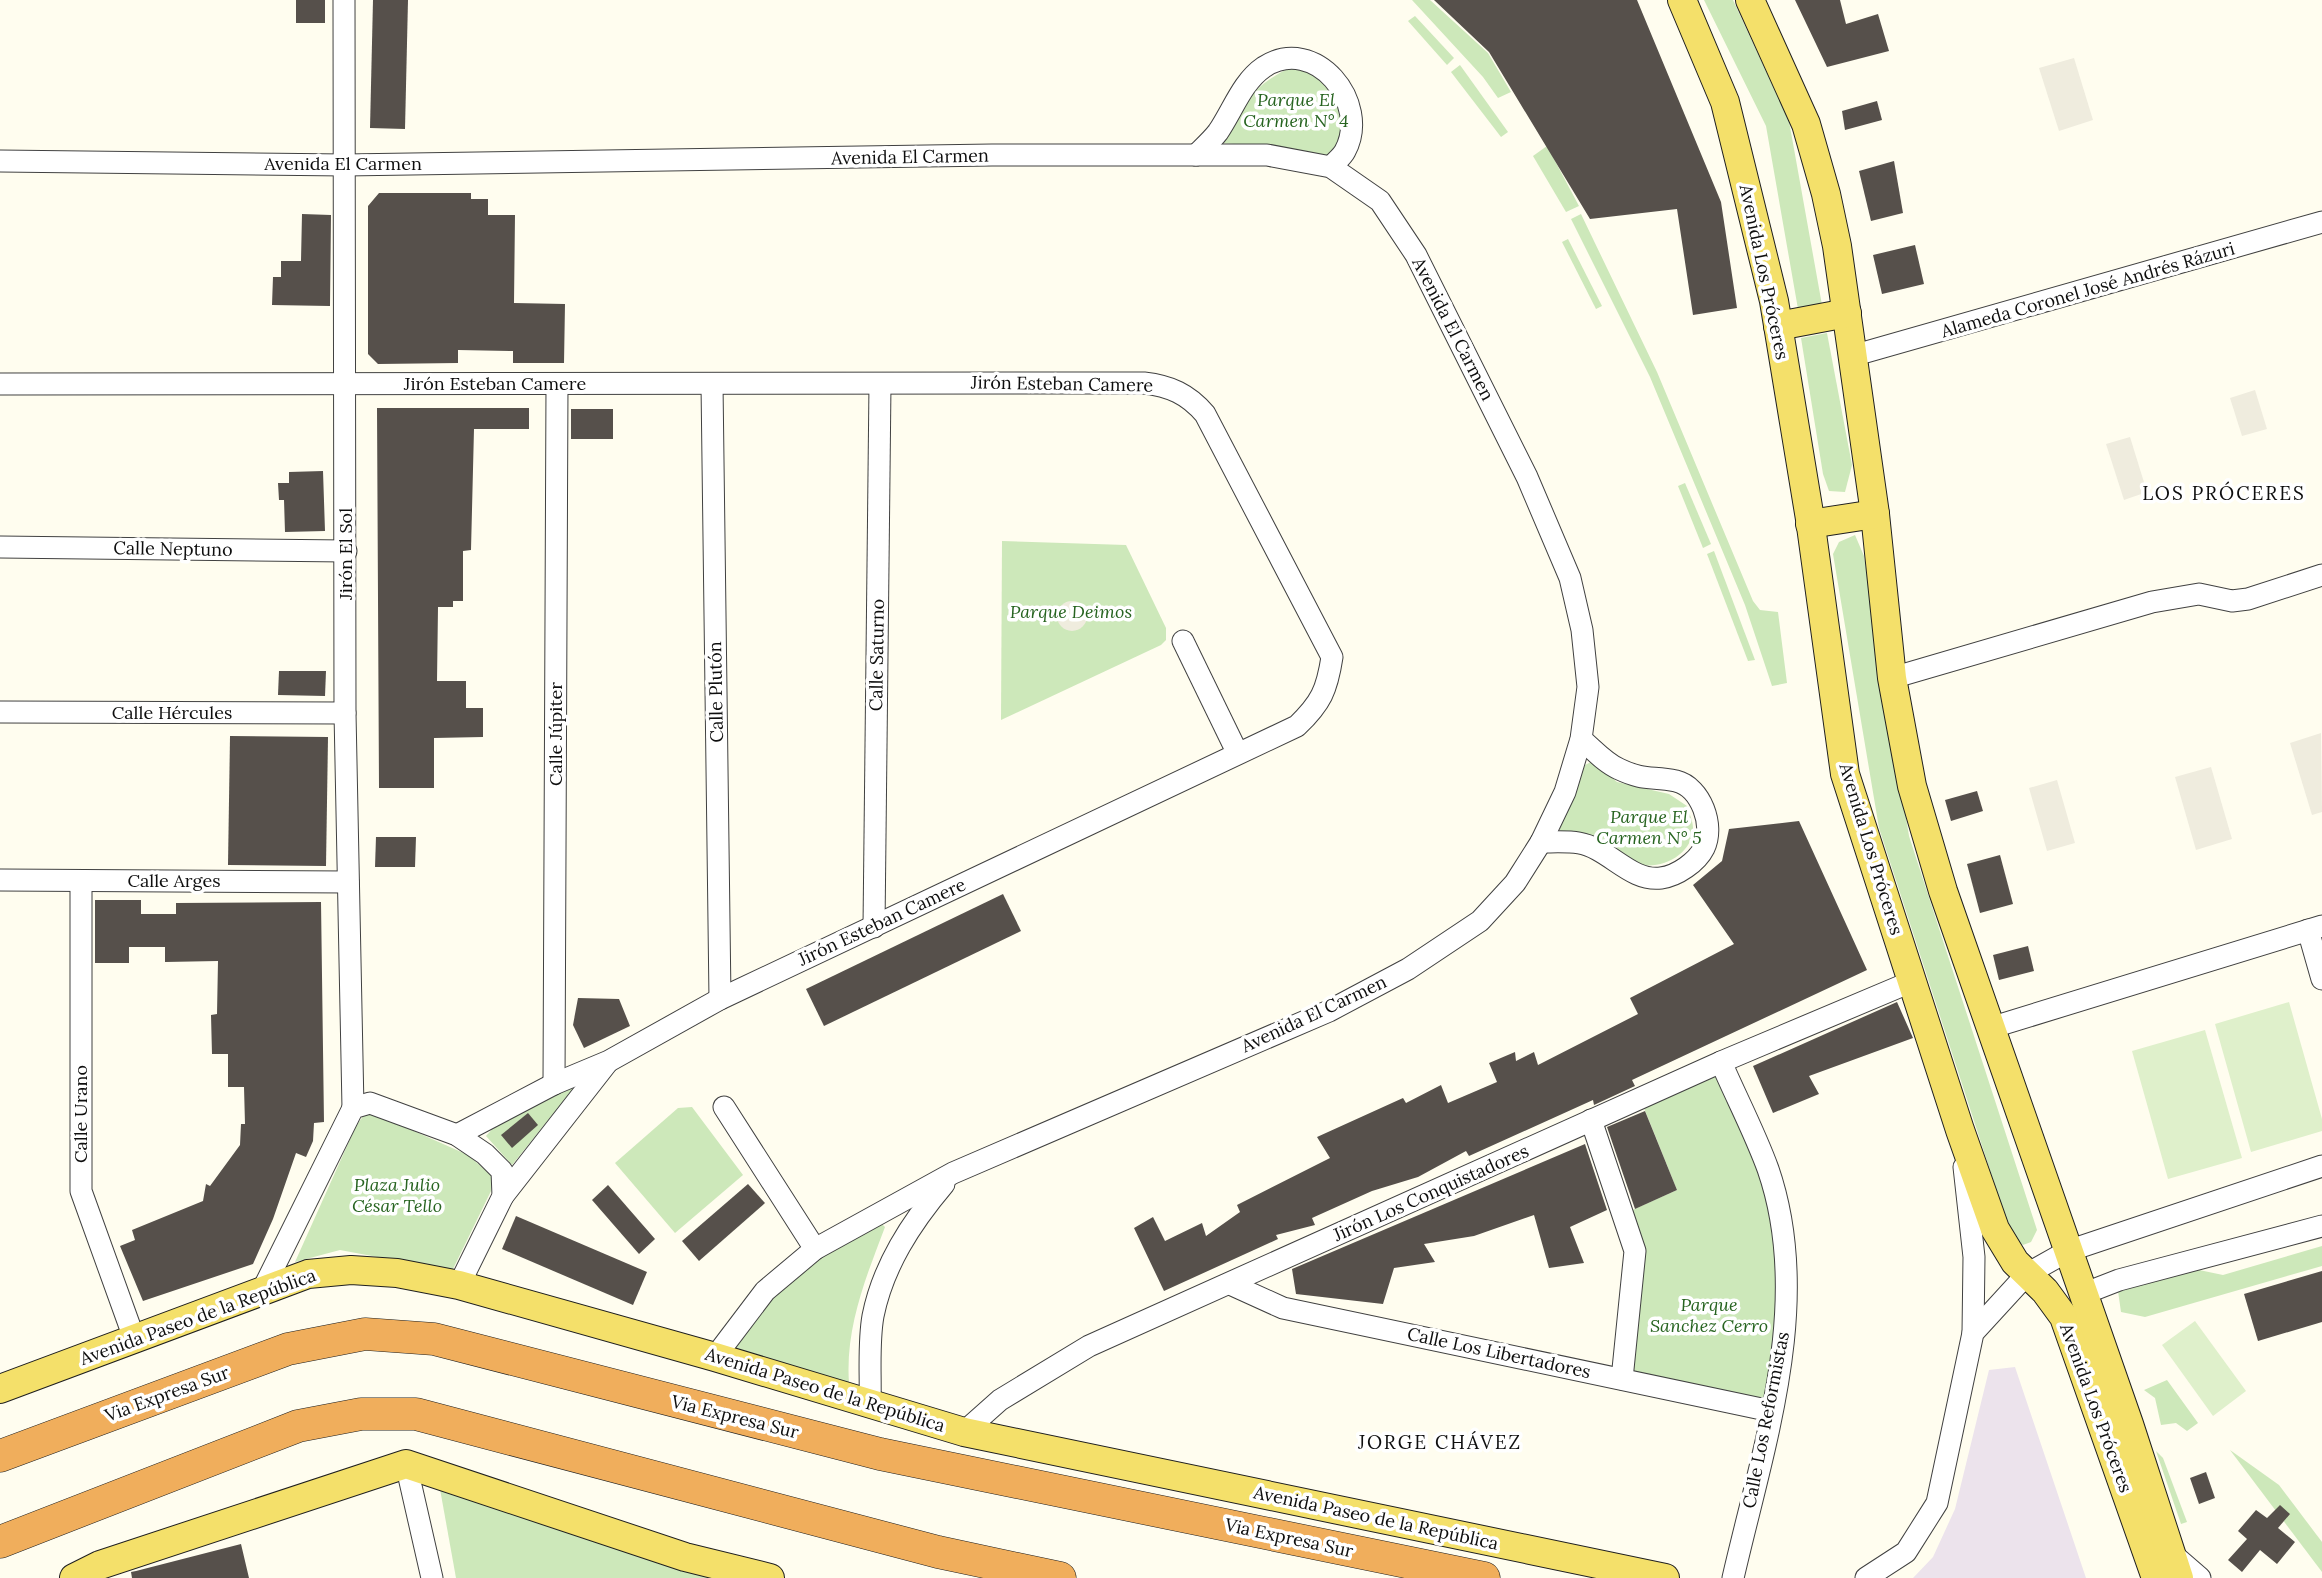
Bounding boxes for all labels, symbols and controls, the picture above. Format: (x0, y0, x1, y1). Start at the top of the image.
park label: Parque El Carmen N° 4 (1243, 88, 1349, 132)
street label: Avenida El Carmen (830, 144, 989, 169)
street label: Avenida El Carmen (263, 152, 422, 175)
street label: Avenida Los Próceres (1734, 181, 1794, 362)
street label: Alameda Coronel José Andrés Rázuri (1937, 237, 2237, 343)
street label: Avenida El Carmen (1407, 252, 1500, 404)
street label: Jirón Esteban Camere (970, 370, 1154, 397)
street label: Jirón Esteban Camere (403, 372, 586, 395)
district label: LOS PRÓCERES (2142, 481, 2306, 505)
street label: Jirón El Sol (334, 508, 357, 601)
street label: Calle Neptuno (113, 536, 233, 561)
street label: Calle Saturno (864, 599, 889, 711)
park label: Parque Deimos (1010, 600, 1132, 623)
street label: Calle Plutón (703, 641, 728, 743)
street label: Calle Júpiter (544, 682, 567, 786)
street label: Calle Hércules (112, 701, 232, 724)
street label: Avenida Los Próceres (1834, 759, 1909, 938)
park label: Parque El Carmen N° 5 (1596, 805, 1702, 849)
street label: Calle Arges (127, 869, 221, 892)
street label: Jirón Esteban Camere (793, 872, 970, 971)
street label: Avenida El Carmen (1237, 970, 1390, 1058)
street label: Calle Urano (69, 1065, 92, 1163)
street label: Jirón Los Conquistadores (1329, 1139, 1532, 1246)
park label: Plaza Julio César Tello (352, 1173, 442, 1217)
street label: Avenida Paseo de la República (76, 1263, 319, 1370)
park label: Parque Sanchez Cerro (1650, 1293, 1768, 1337)
street label: Avenida Los Próceres (2055, 1319, 2138, 1496)
street label: Calle Los Libertadores (1405, 1322, 1593, 1383)
street label: Calle Los Reformistas (1737, 1330, 1794, 1510)
street label: Avenida Paseo de la República (701, 1342, 948, 1437)
street label: Via Expresa Sur (101, 1360, 232, 1427)
street label: Via Expresa Sur (668, 1389, 801, 1444)
district label: JORGE CHÁVEZ (1357, 1430, 1522, 1454)
street label: Avenida Paseo de la República (1251, 1480, 1501, 1555)
street label: Via Expresa Sur (1222, 1512, 1355, 1562)

